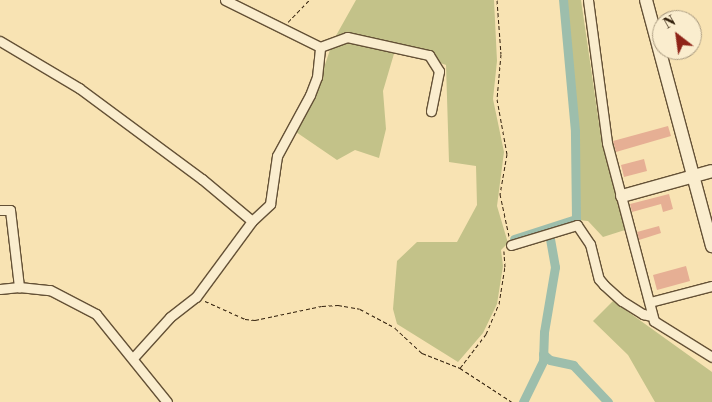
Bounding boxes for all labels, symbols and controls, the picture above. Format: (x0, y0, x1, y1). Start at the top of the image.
north arrow (652, 10, 702, 60)
text: N (661, 12, 679, 33)

